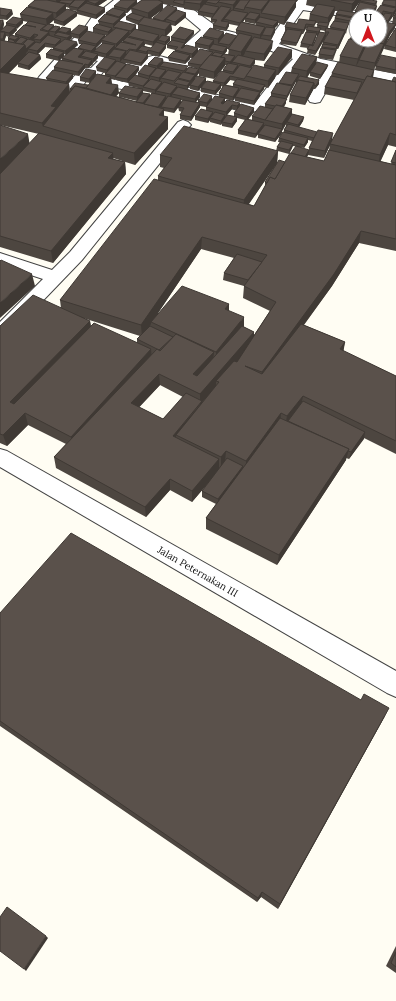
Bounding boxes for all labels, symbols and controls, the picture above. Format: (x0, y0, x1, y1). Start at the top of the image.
north arrow (348, 8, 388, 48)
text: U (364, 11, 373, 25)
street label: Jalan Peternakan III (154, 543, 240, 600)

